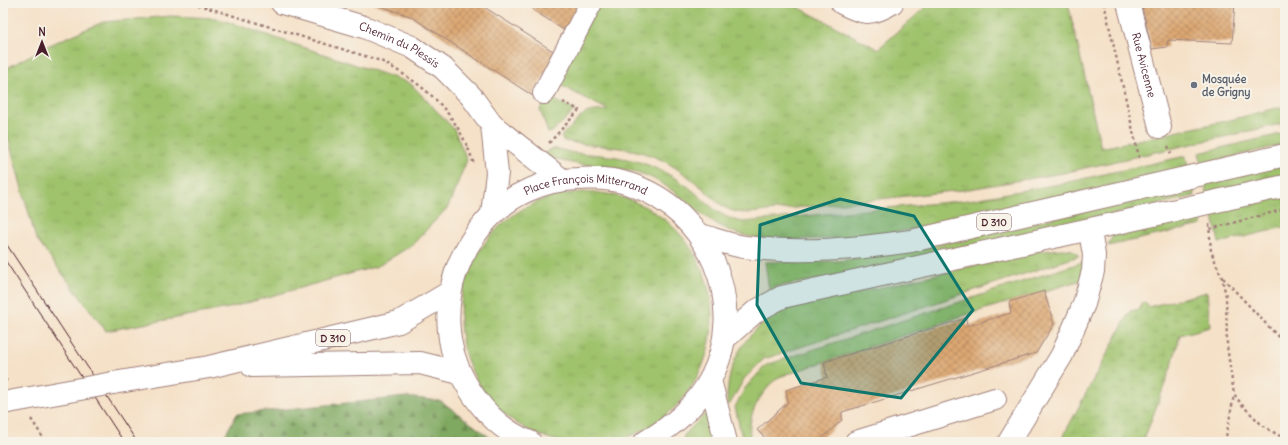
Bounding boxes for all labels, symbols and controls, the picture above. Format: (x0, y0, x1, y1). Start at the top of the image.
street label: Chemin du Plessis (357, 19, 442, 71)
north arrow (22, 22, 62, 62)
text: N (38, 25, 46, 39)
street label: Rue Avicenne (1129, 31, 1159, 99)
place label: Mosquée de Grigny (1202, 72, 1251, 100)
marker: Mosquée de Grigny (1189, 80, 1199, 90)
text: Place François Mitterrand (521, 171, 650, 198)
street label: Place François Mitterrand (523, 187, 649, 201)
road number: D 310 (977, 214, 1011, 230)
road number: D 310 (316, 330, 350, 346)

